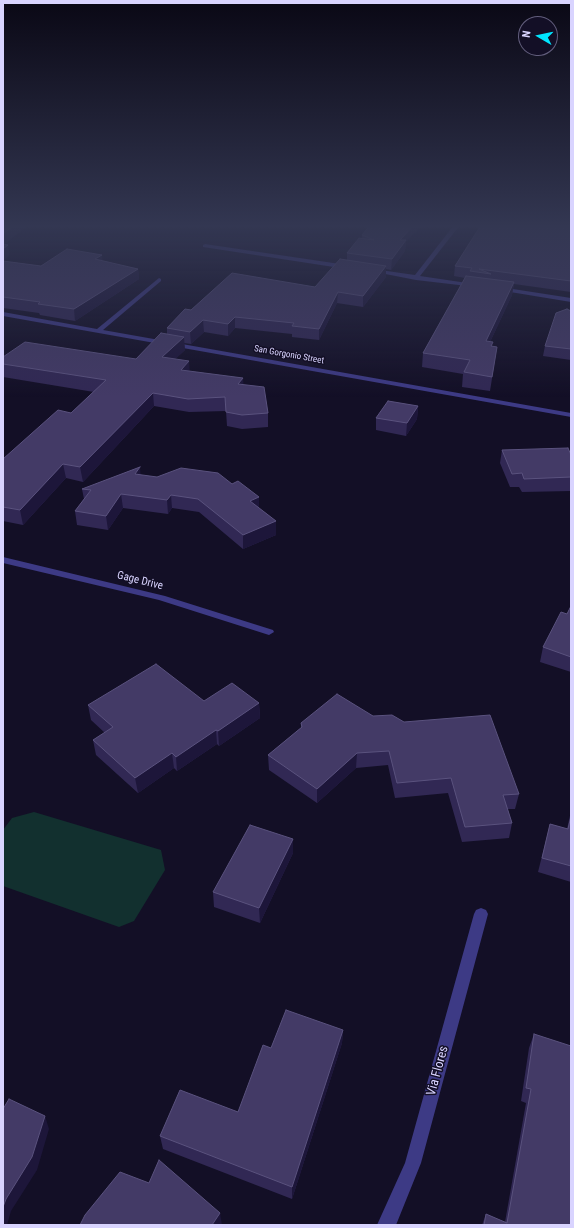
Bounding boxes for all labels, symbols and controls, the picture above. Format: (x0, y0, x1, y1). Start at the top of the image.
north arrow (518, 16, 558, 56)
text: N (520, 30, 534, 39)
street label: San Gorgonio Street (253, 344, 325, 366)
street label: Gage Drive (116, 569, 164, 593)
street label: Via Flores (424, 1044, 452, 1098)

